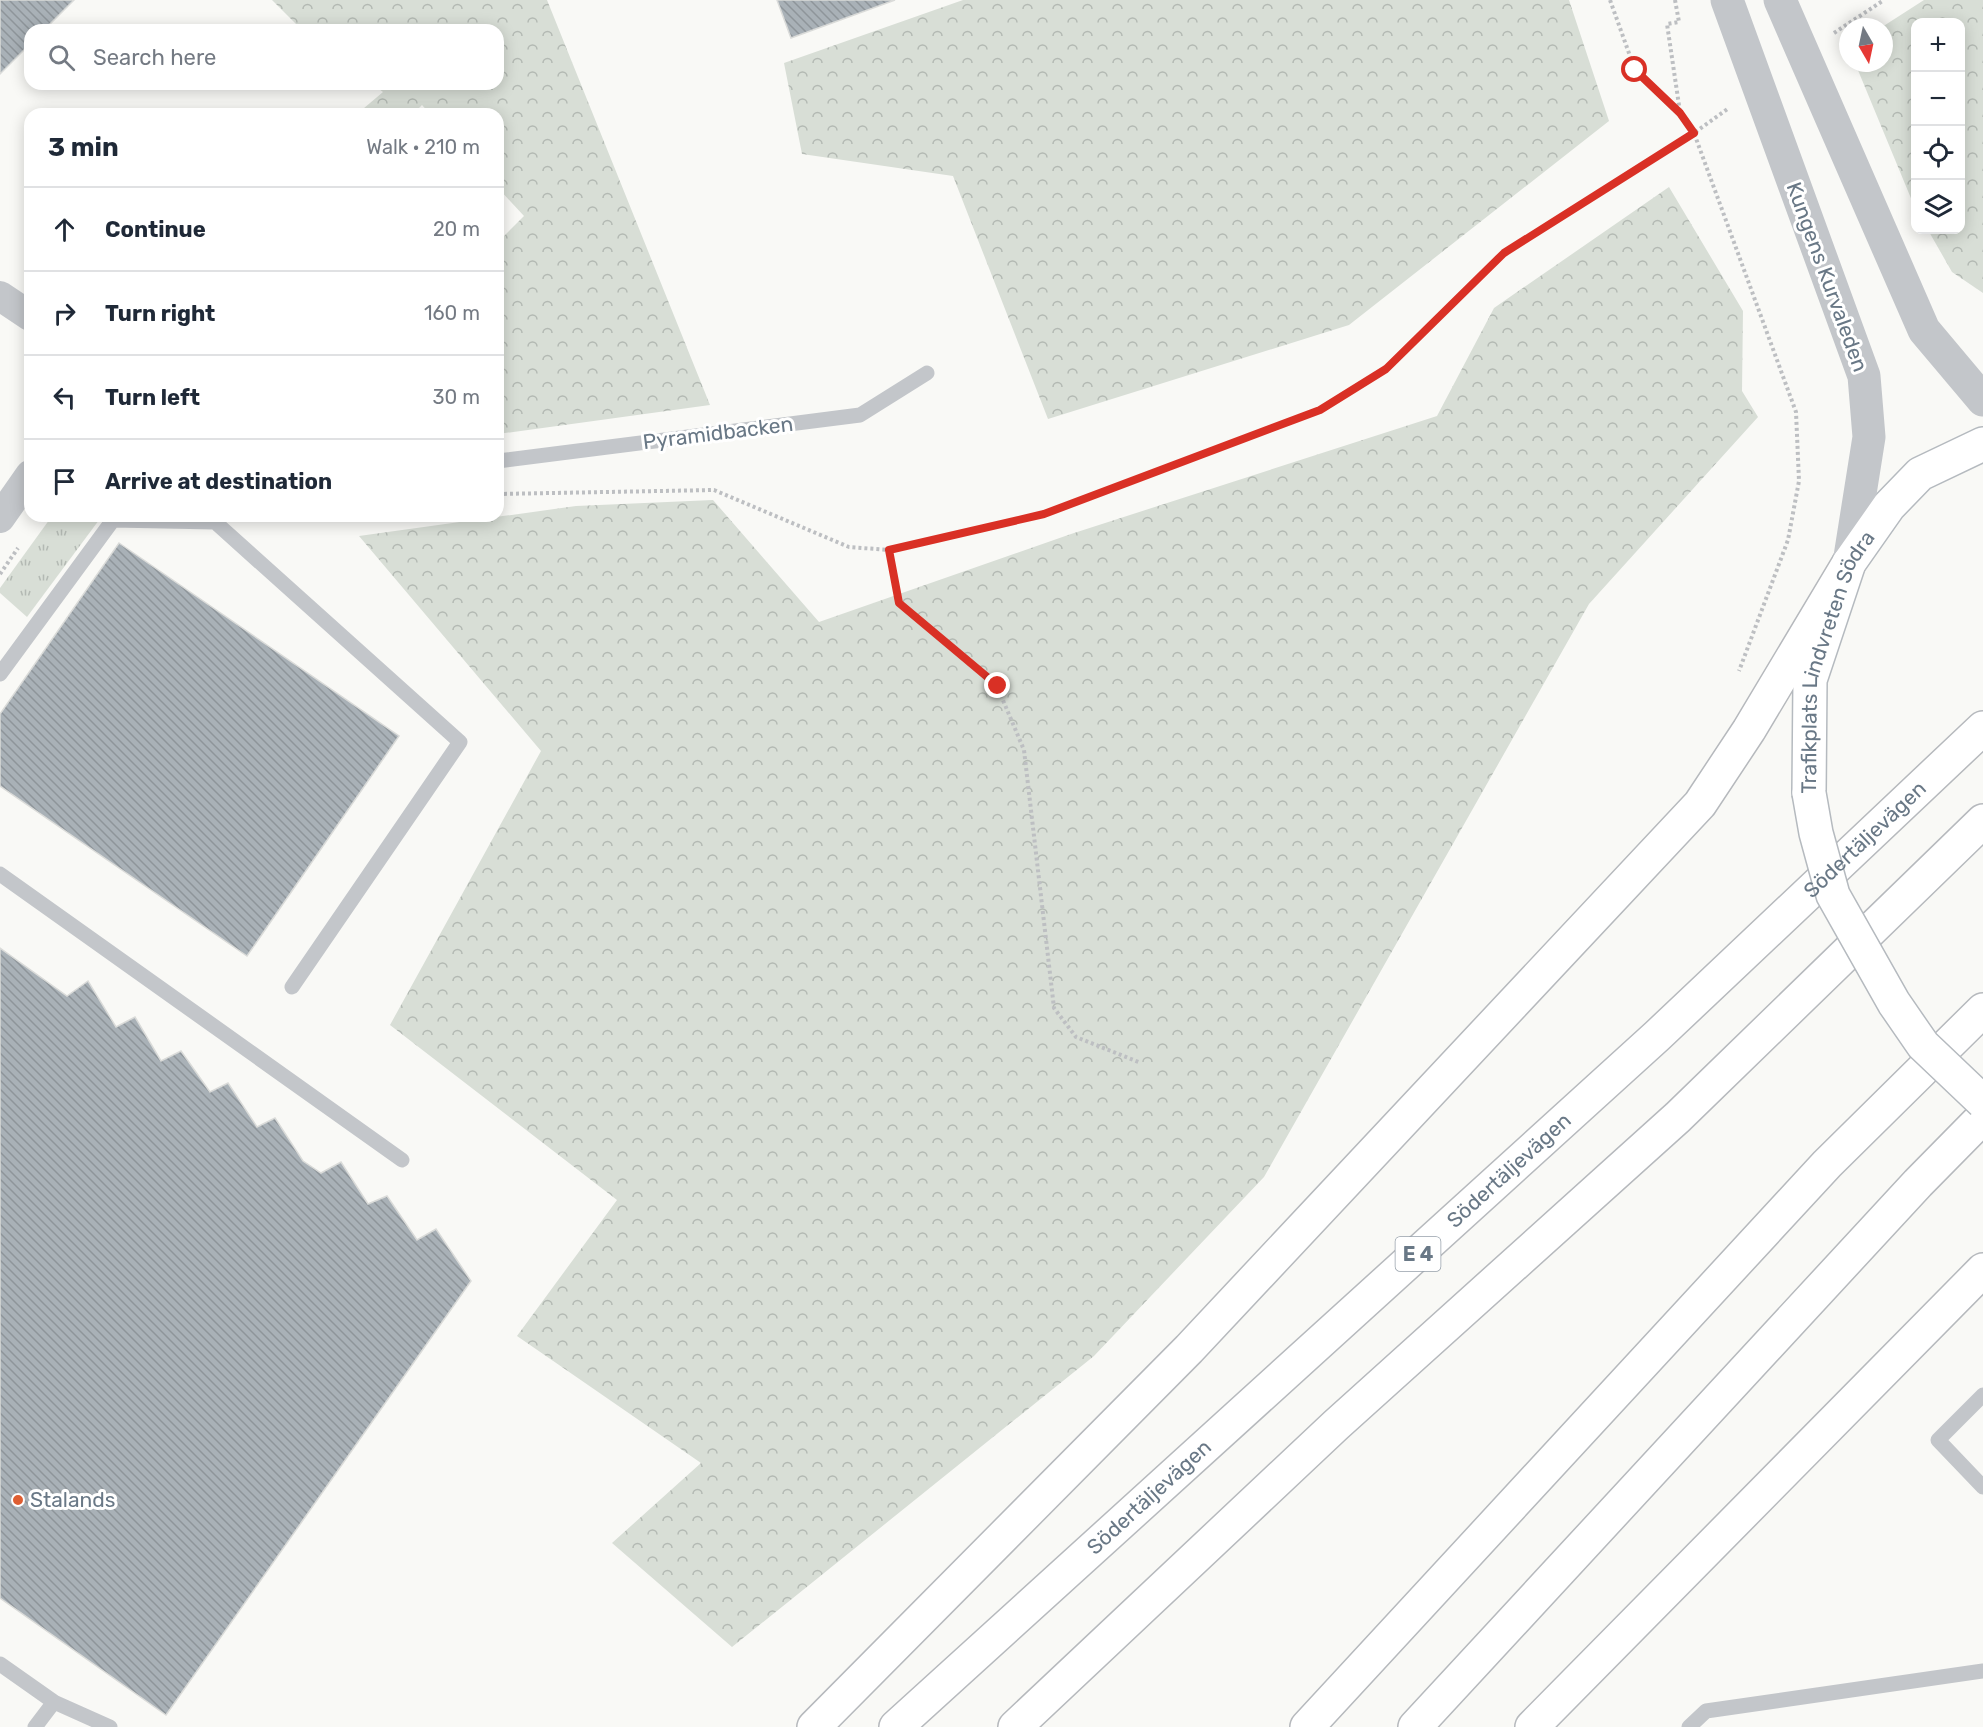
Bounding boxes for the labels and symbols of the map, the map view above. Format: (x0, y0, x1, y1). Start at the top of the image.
north arrow (1839, 18, 1893, 72)
route start (1621, 56, 1647, 82)
street label: Kungens Kurvaleden (1782, 179, 1873, 375)
street label: Pyramidbacken (641, 411, 795, 454)
street label: Trafikplats Lindvreten Södra (1796, 526, 1880, 794)
route end (984, 672, 1010, 698)
street label: Södertäljevägen (1798, 776, 1931, 903)
street label: Södertäljevägen (1441, 1107, 1576, 1233)
road number: E 4 (1396, 1237, 1440, 1271)
street label: Södertäljevägen (1082, 1434, 1216, 1559)
place label: Stalands (30, 1487, 116, 1512)
marker: Stalands (11, 1493, 25, 1507)

